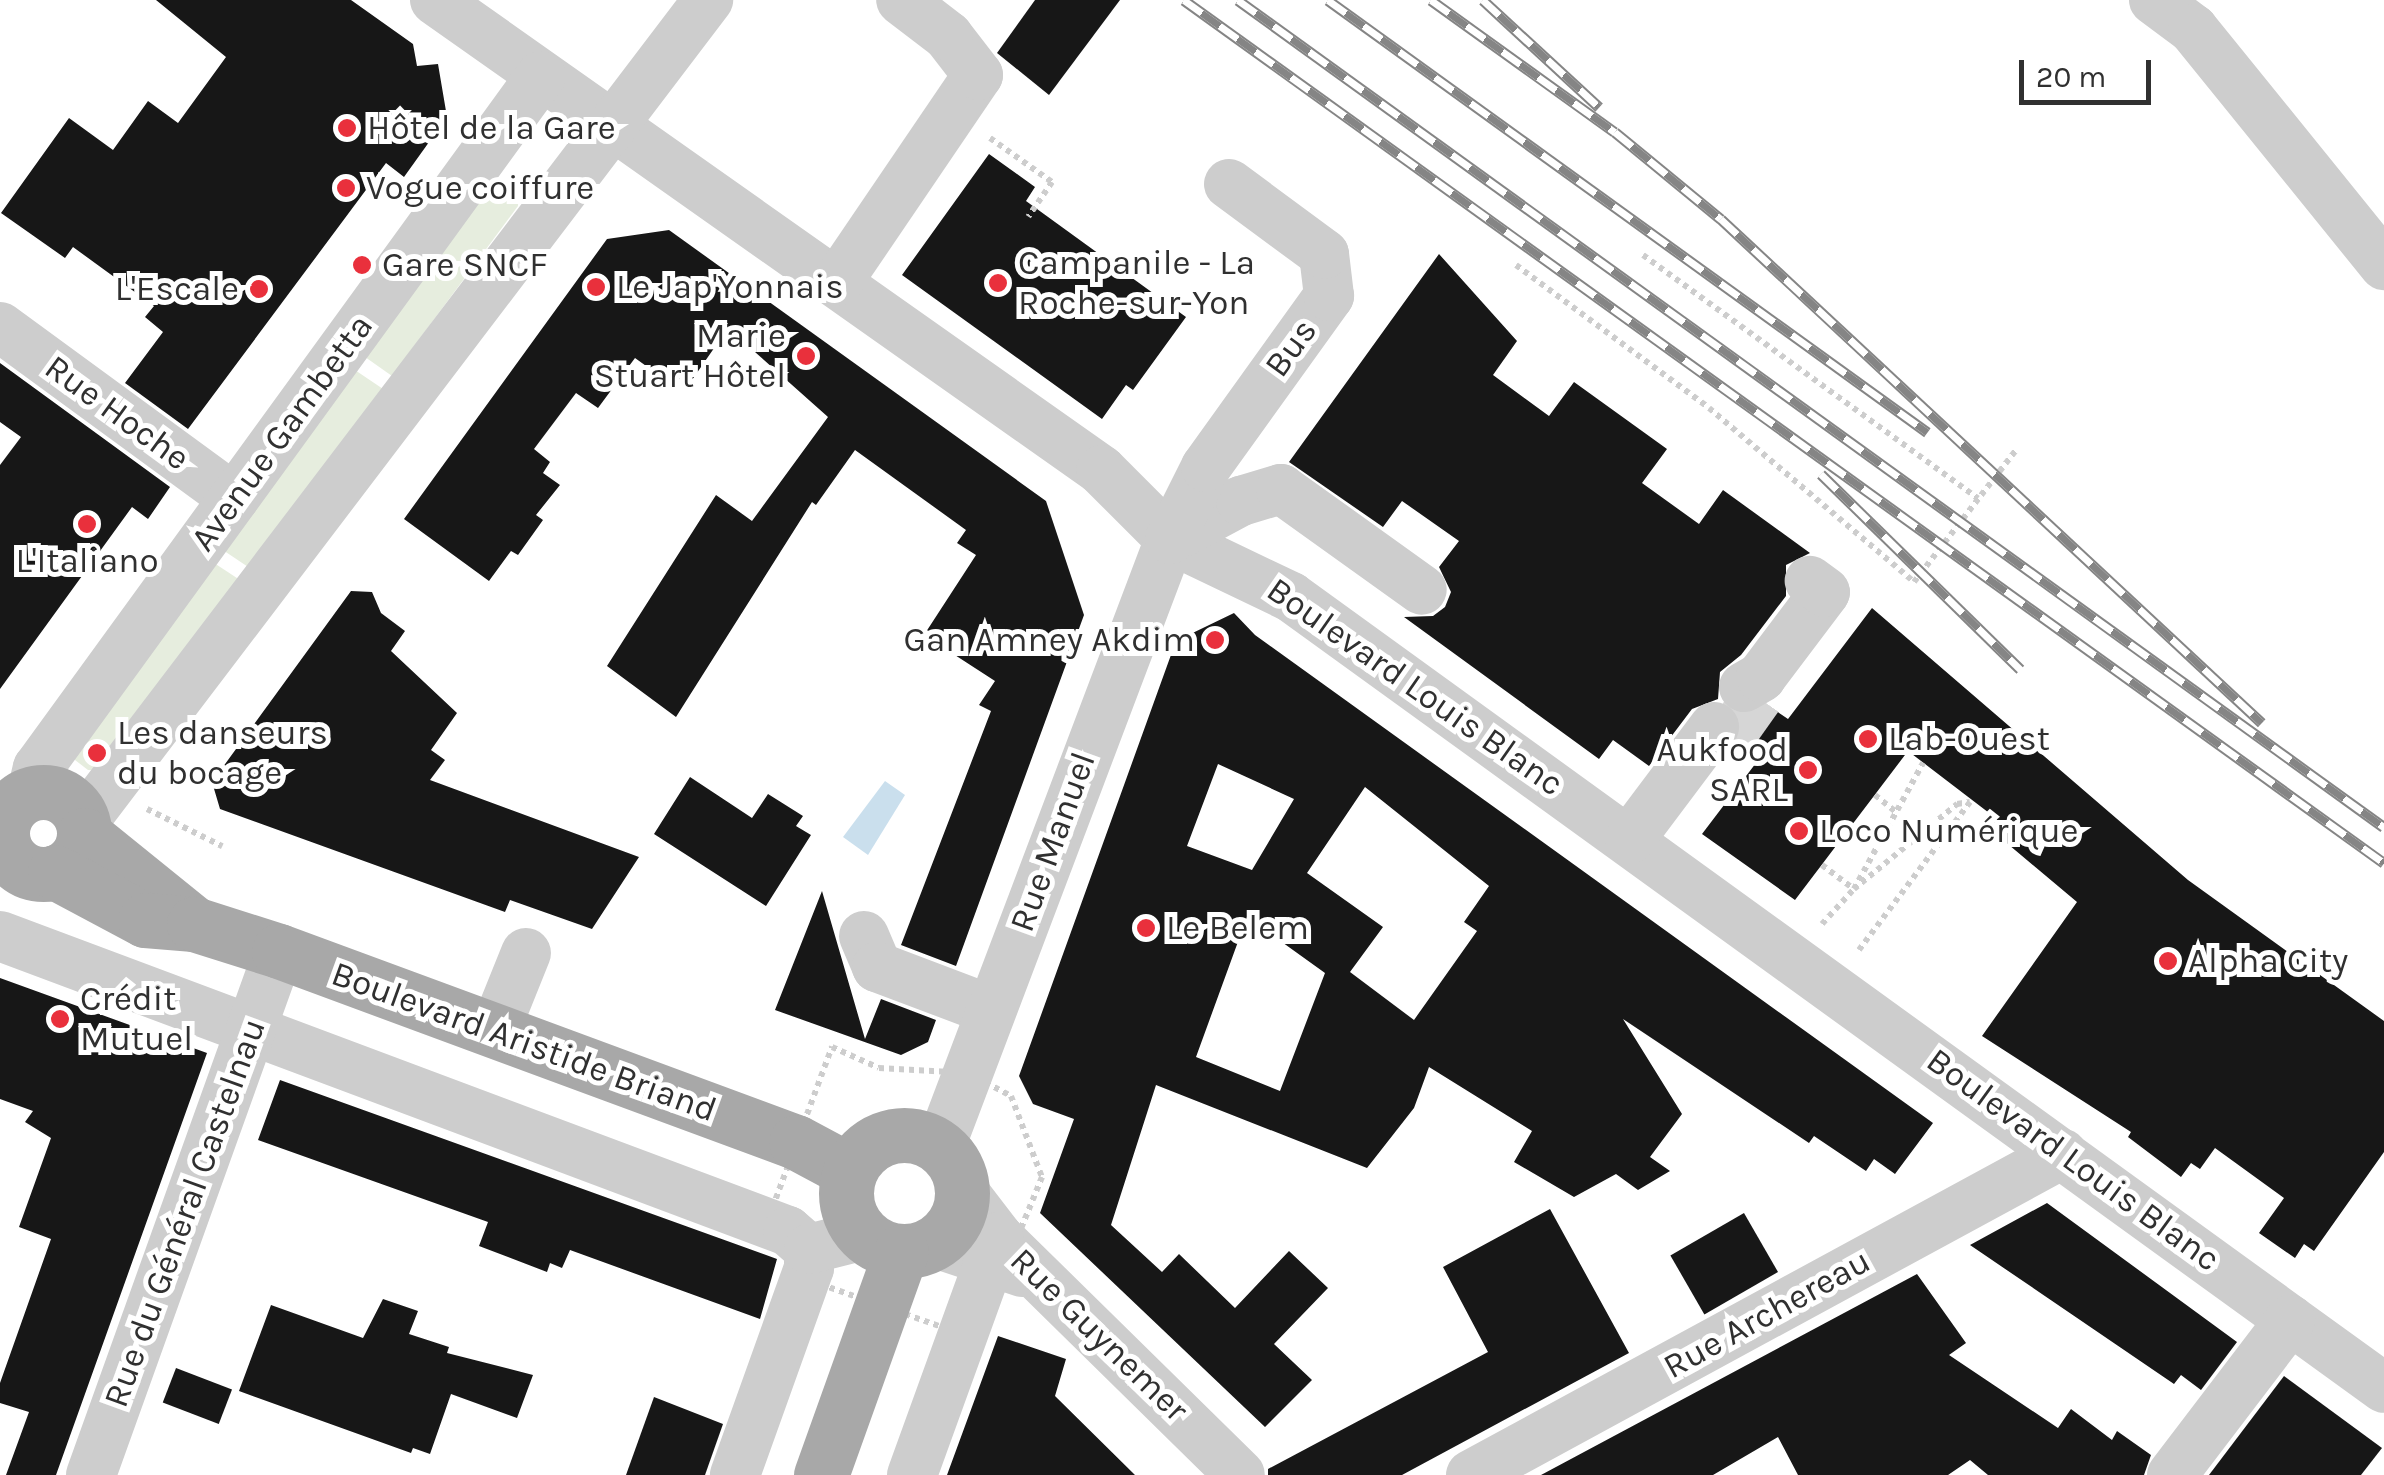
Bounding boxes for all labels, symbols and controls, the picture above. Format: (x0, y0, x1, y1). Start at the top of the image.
scale bar (2024, 40, 2156, 102)
text: 20 m (2036, 59, 2106, 95)
place label: Hôtel de la Gare (367, 107, 616, 149)
marker: Hôtel de la Gare (336, 117, 358, 139)
place label: Vogue coiffure (366, 167, 594, 209)
marker: Vogue coiffure (335, 177, 357, 199)
place label: Campanile - La Roche-sur-Yon (1018, 242, 1255, 324)
place label: Gare SNCF (382, 244, 548, 286)
marker: Gare SNCF (351, 254, 373, 276)
place label: Le Jap'Yonnais (616, 266, 844, 308)
place label: L'Escale (115, 268, 239, 310)
marker: Campanile - La Roche-sur-Yon (987, 272, 1009, 294)
marker: Le Jap'Yonnais (585, 276, 607, 298)
marker: L'Escale (248, 278, 270, 300)
street label: Avenue Gambetta (182, 306, 382, 560)
street label: Bus (1256, 311, 1326, 385)
place label: Marie Stuart Hôtel (594, 315, 786, 397)
marker: Marie Stuart Hôtel (795, 345, 817, 367)
street label: Rue Hoche (36, 346, 198, 480)
marker: L'Italiano (76, 513, 98, 535)
place label: L'Italiano (15, 540, 159, 582)
street label: Boulevard Louis Blanc (1259, 569, 1571, 805)
place label: Gan Amney Akdim (903, 619, 1195, 661)
marker: Gan Amney Akdim (1204, 629, 1226, 651)
place label: Les danseurs du bocage (117, 712, 328, 794)
place label: Lab-Ouest (1888, 718, 2050, 760)
marker: Lab-Ouest (1857, 728, 1879, 750)
place label: Aukfood SARL (1657, 729, 1788, 811)
marker: Les danseurs du bocage (86, 742, 108, 764)
street label: Rue Manuel (1001, 747, 1105, 937)
marker: Aukfood SARL (1797, 759, 1819, 781)
place label: Loco Numérique (1819, 810, 2079, 852)
marker: Loco Numérique (1788, 820, 1810, 842)
place label: Le Belem (1166, 907, 1309, 949)
marker: Le Belem (1135, 917, 1157, 939)
place label: Alpha City (2188, 940, 2348, 982)
marker: Alpha City (2157, 950, 2179, 972)
street label: Boulevard Aristide Briand (326, 953, 722, 1131)
place label: Crédit Mutuel (80, 978, 193, 1060)
marker: Crédit Mutuel (49, 1008, 71, 1030)
street label: Rue du Général Castelnau (95, 1013, 275, 1413)
street label: Boulevard Louis Blanc (1918, 1039, 2228, 1281)
street label: Rue Guynemer (1001, 1240, 1197, 1430)
street label: Rue Archereau (1656, 1240, 1878, 1388)

